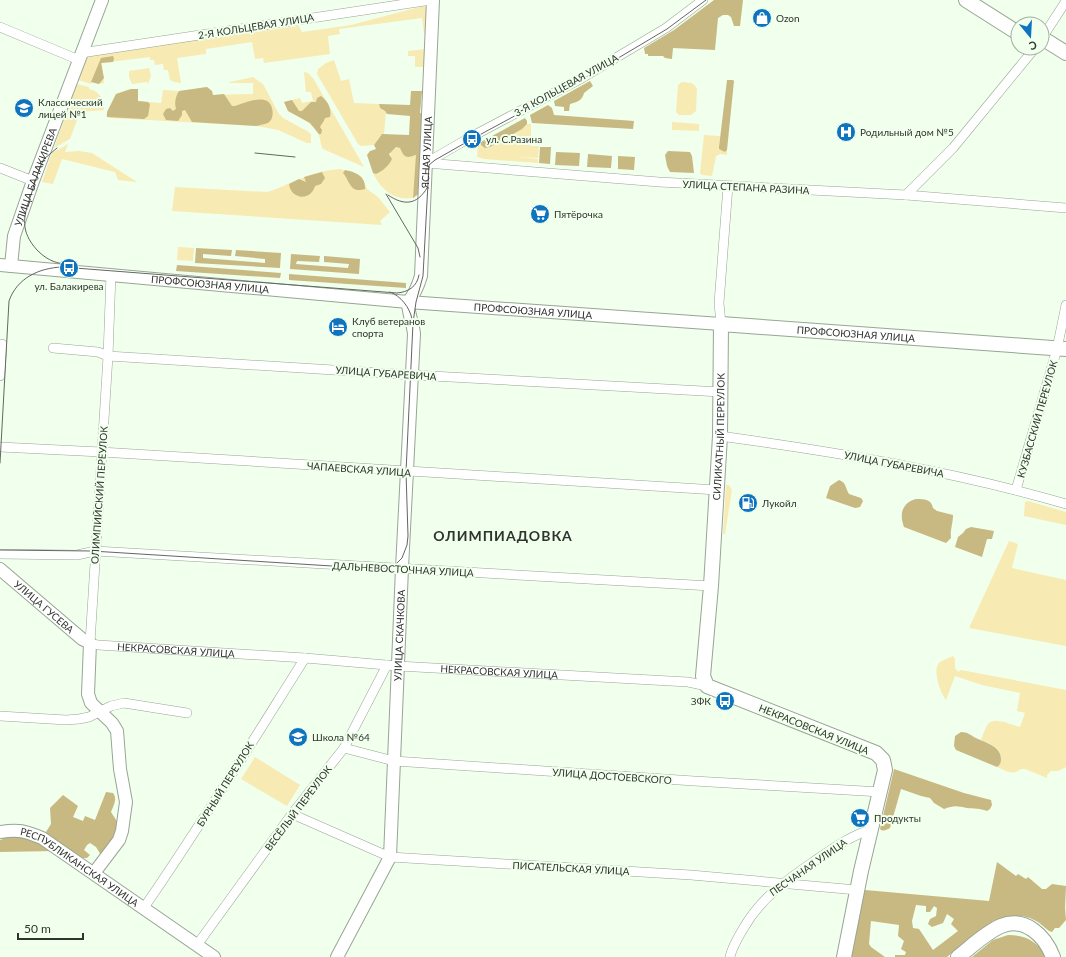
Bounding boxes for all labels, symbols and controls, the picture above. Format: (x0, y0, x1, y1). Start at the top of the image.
shop icon: Ozon (751, 7, 773, 29)
street label: 2-Я КОЛЬЦЕВАЯ УЛИЦА (197, 11, 315, 41)
place label: Ozon (776, 12, 800, 24)
north arrow (1010, 16, 1050, 56)
text: С (1027, 39, 1039, 54)
street label: 3-Я КОЛЬЦЕВАЯ УЛИЦА (512, 51, 620, 119)
place label: Классический лицей №1 (38, 96, 103, 120)
school or university icon: Классический лицей №1 (13, 97, 35, 119)
street label: ЯСНАЯ УЛИЦА (419, 116, 434, 190)
hospital icon: Родильный дом №5 (835, 121, 857, 143)
street label: УЛИЦА БАЛАКИРЕВА (12, 126, 59, 228)
place label: Родильный дом №5 (860, 126, 954, 138)
bus stop icon: ул. С.Разина (461, 128, 483, 150)
place label: ул. С.Разина (486, 133, 542, 145)
street label: УЛИЦА СТЕПАНА РАЗИНА (682, 178, 810, 196)
supermarket icon: Пятёрочка (529, 203, 551, 225)
place label: Пятёрочка (554, 208, 603, 220)
bus stop icon: ул. Балакирева (58, 257, 80, 279)
street label: ПРОФСОЮЗНАЯ УЛИЦА (151, 273, 270, 295)
place label: ул. Балакирева (34, 280, 104, 292)
street label: ПРОФСОЮЗНАЯ УЛИЦА (473, 301, 593, 321)
place label: Клуб ветеранов спорта (352, 315, 425, 339)
hotel icon: Клуб ветеранов спорта (327, 316, 349, 338)
street label: ПРОФСОЮЗНАЯ УЛИЦА (796, 324, 916, 344)
street label: КУЗБАССКИЙ ПЕРЕУЛОК (1014, 359, 1060, 479)
street label: УЛИЦА ГУБАРЕВИЧА (335, 363, 437, 383)
street label: СИЛИКАТНЫЙ ПЕРЕУЛОК (710, 373, 727, 501)
street label: ОЛИМПИЙСКИЙ ПЕРЕУЛОК (88, 425, 110, 564)
street label: УЛИЦА ГУБАРЕВИЧА (843, 448, 945, 480)
street label: ЧАПАЕВСКАЯ УЛИЦА (307, 459, 412, 479)
fuel station icon: Лукойл (737, 492, 759, 514)
place label: Лукойл (761, 497, 797, 509)
district label: ОЛИМПИАДОВКА (433, 527, 573, 544)
street label: ДАЛЬНЕВОСТОЧНАЯ УЛИЦА (332, 559, 474, 579)
street label: УЛИЦА ГУСЕВА (12, 578, 77, 636)
street label: УЛИЦА СКАЧКОВА (391, 589, 407, 681)
street label: НЕКРАСОВСКАЯ УЛИЦА (117, 640, 235, 660)
street label: НЕКРАСОВСКАЯ УЛИЦА (440, 662, 559, 681)
bus stop icon: ЗФК (714, 690, 736, 712)
place label: ЗФК (691, 695, 711, 707)
street label: НЕКРАСОВСКАЯ УЛИЦА (757, 701, 871, 757)
school or university icon: Школа №64 (287, 726, 309, 748)
place label: Школа №64 (312, 731, 370, 743)
street label: БУРНЫЙ ПЕРЕУЛОК (194, 739, 256, 829)
street label: ВЕСЁЛЫЙ ПЕРЕУЛОК (262, 763, 334, 853)
street label: УЛИЦА ДОСТОЕВСКОГО (552, 766, 672, 786)
supermarket icon: Продукты (849, 807, 871, 829)
place label: Продукты (874, 812, 921, 824)
street label: РЕСПУБЛИКАНСКАЯ УЛИЦА (19, 825, 141, 909)
street label: ПЕСЧАНАЯ УЛИЦА (767, 836, 849, 898)
street label: ПИСАТЕЛЬСКАЯ УЛИЦА (512, 859, 630, 877)
scale bar (18, 915, 83, 941)
text: 50 m (24, 921, 51, 936)

